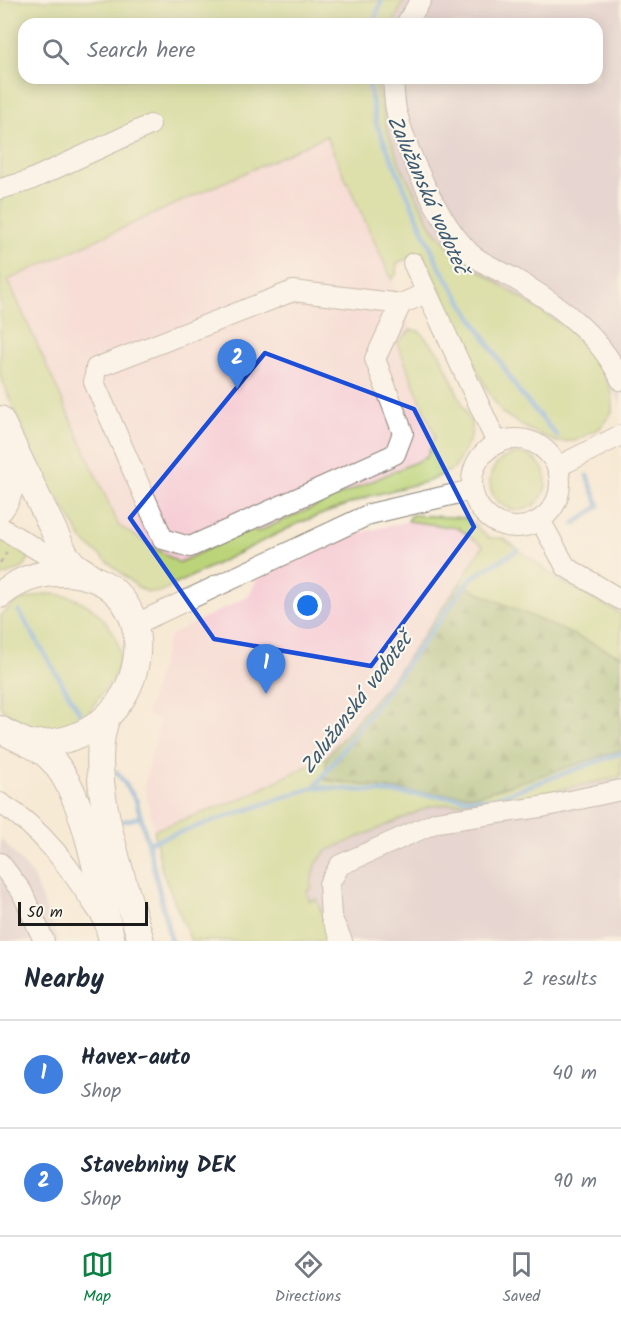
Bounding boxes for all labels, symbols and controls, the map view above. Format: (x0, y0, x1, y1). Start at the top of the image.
search box (18, 18, 603, 84)
text: Search here (87, 34, 195, 69)
icon: search (39, 35, 72, 68)
water label: Zalužanská vodoteč (377, 110, 479, 284)
pin: 2 (218, 340, 256, 389)
your location (293, 591, 322, 620)
water label: Zalužanská vodoteč (293, 621, 425, 782)
pin: 1 (246, 644, 286, 694)
scale bar (18, 899, 148, 926)
text: 50 m (27, 900, 63, 925)
text: Nearby (24, 959, 104, 1001)
text: 2 results (522, 964, 597, 996)
text: Havex-auto (81, 1041, 191, 1076)
text: 1 (40, 1058, 47, 1090)
text: 40 m (552, 1058, 597, 1090)
text: Shop (81, 1076, 121, 1108)
text: Stavebniny DEK (81, 1149, 237, 1184)
text: 2 (38, 1166, 49, 1198)
text: 90 m (553, 1166, 597, 1198)
text: Shop (81, 1184, 121, 1216)
tab: Map (81, 1248, 114, 1309)
tab: Directions (275, 1248, 341, 1309)
tab: Saved (502, 1248, 540, 1309)

